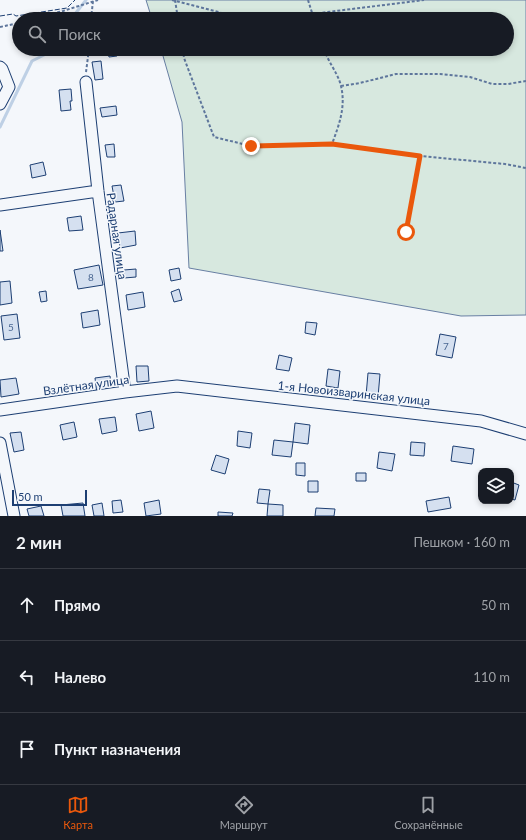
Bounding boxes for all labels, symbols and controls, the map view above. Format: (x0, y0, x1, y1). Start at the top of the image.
search box (12, 12, 514, 56)
icon: search (26, 23, 48, 45)
text: Поиск (58, 25, 101, 43)
route end (242, 137, 260, 155)
street label: Радарная улица (103, 192, 131, 280)
route start (397, 223, 415, 241)
house number: 8 (88, 271, 94, 283)
house number: 5 (8, 321, 14, 333)
house number: 7 (443, 340, 449, 352)
street label: Взлётная улица (42, 372, 130, 398)
street label: 1-я Новоизваринская улица (277, 378, 431, 408)
map controls (478, 468, 514, 504)
button: layers (478, 468, 514, 504)
scale bar (12, 488, 87, 507)
text: 50 m (18, 490, 43, 503)
text: 2 мин (16, 532, 62, 553)
text: Пешком · 160 m (413, 534, 510, 550)
icon: ahead (16, 594, 38, 616)
text: Прямо (54, 596, 100, 614)
text: 50 m (481, 597, 510, 613)
icon: left (16, 666, 38, 688)
text: Налево (54, 668, 106, 686)
text: 110 m (473, 669, 510, 685)
icon: arrive (16, 738, 38, 760)
text: Пункт назначения (54, 740, 181, 758)
tab: Карта (63, 794, 93, 831)
tab: Маршрут (220, 794, 268, 831)
tab: Сохранённые (394, 794, 463, 831)

